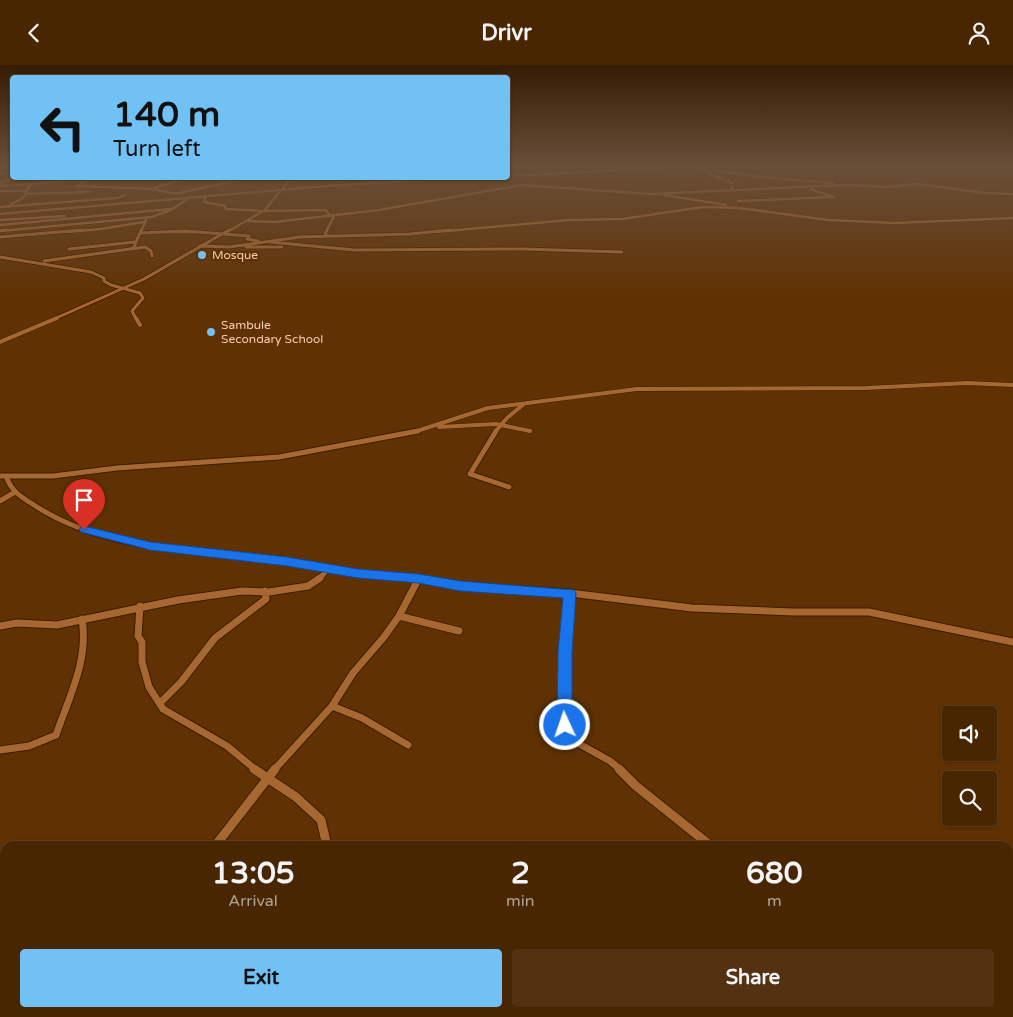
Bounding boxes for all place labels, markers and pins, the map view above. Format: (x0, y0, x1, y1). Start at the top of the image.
place label: Mosque (212, 248, 258, 262)
marker: Mosque (196, 249, 208, 261)
place label: Sambule Secondary School (221, 318, 323, 346)
marker: Sambule Secondary School (205, 326, 217, 338)
pin (63, 479, 105, 530)

